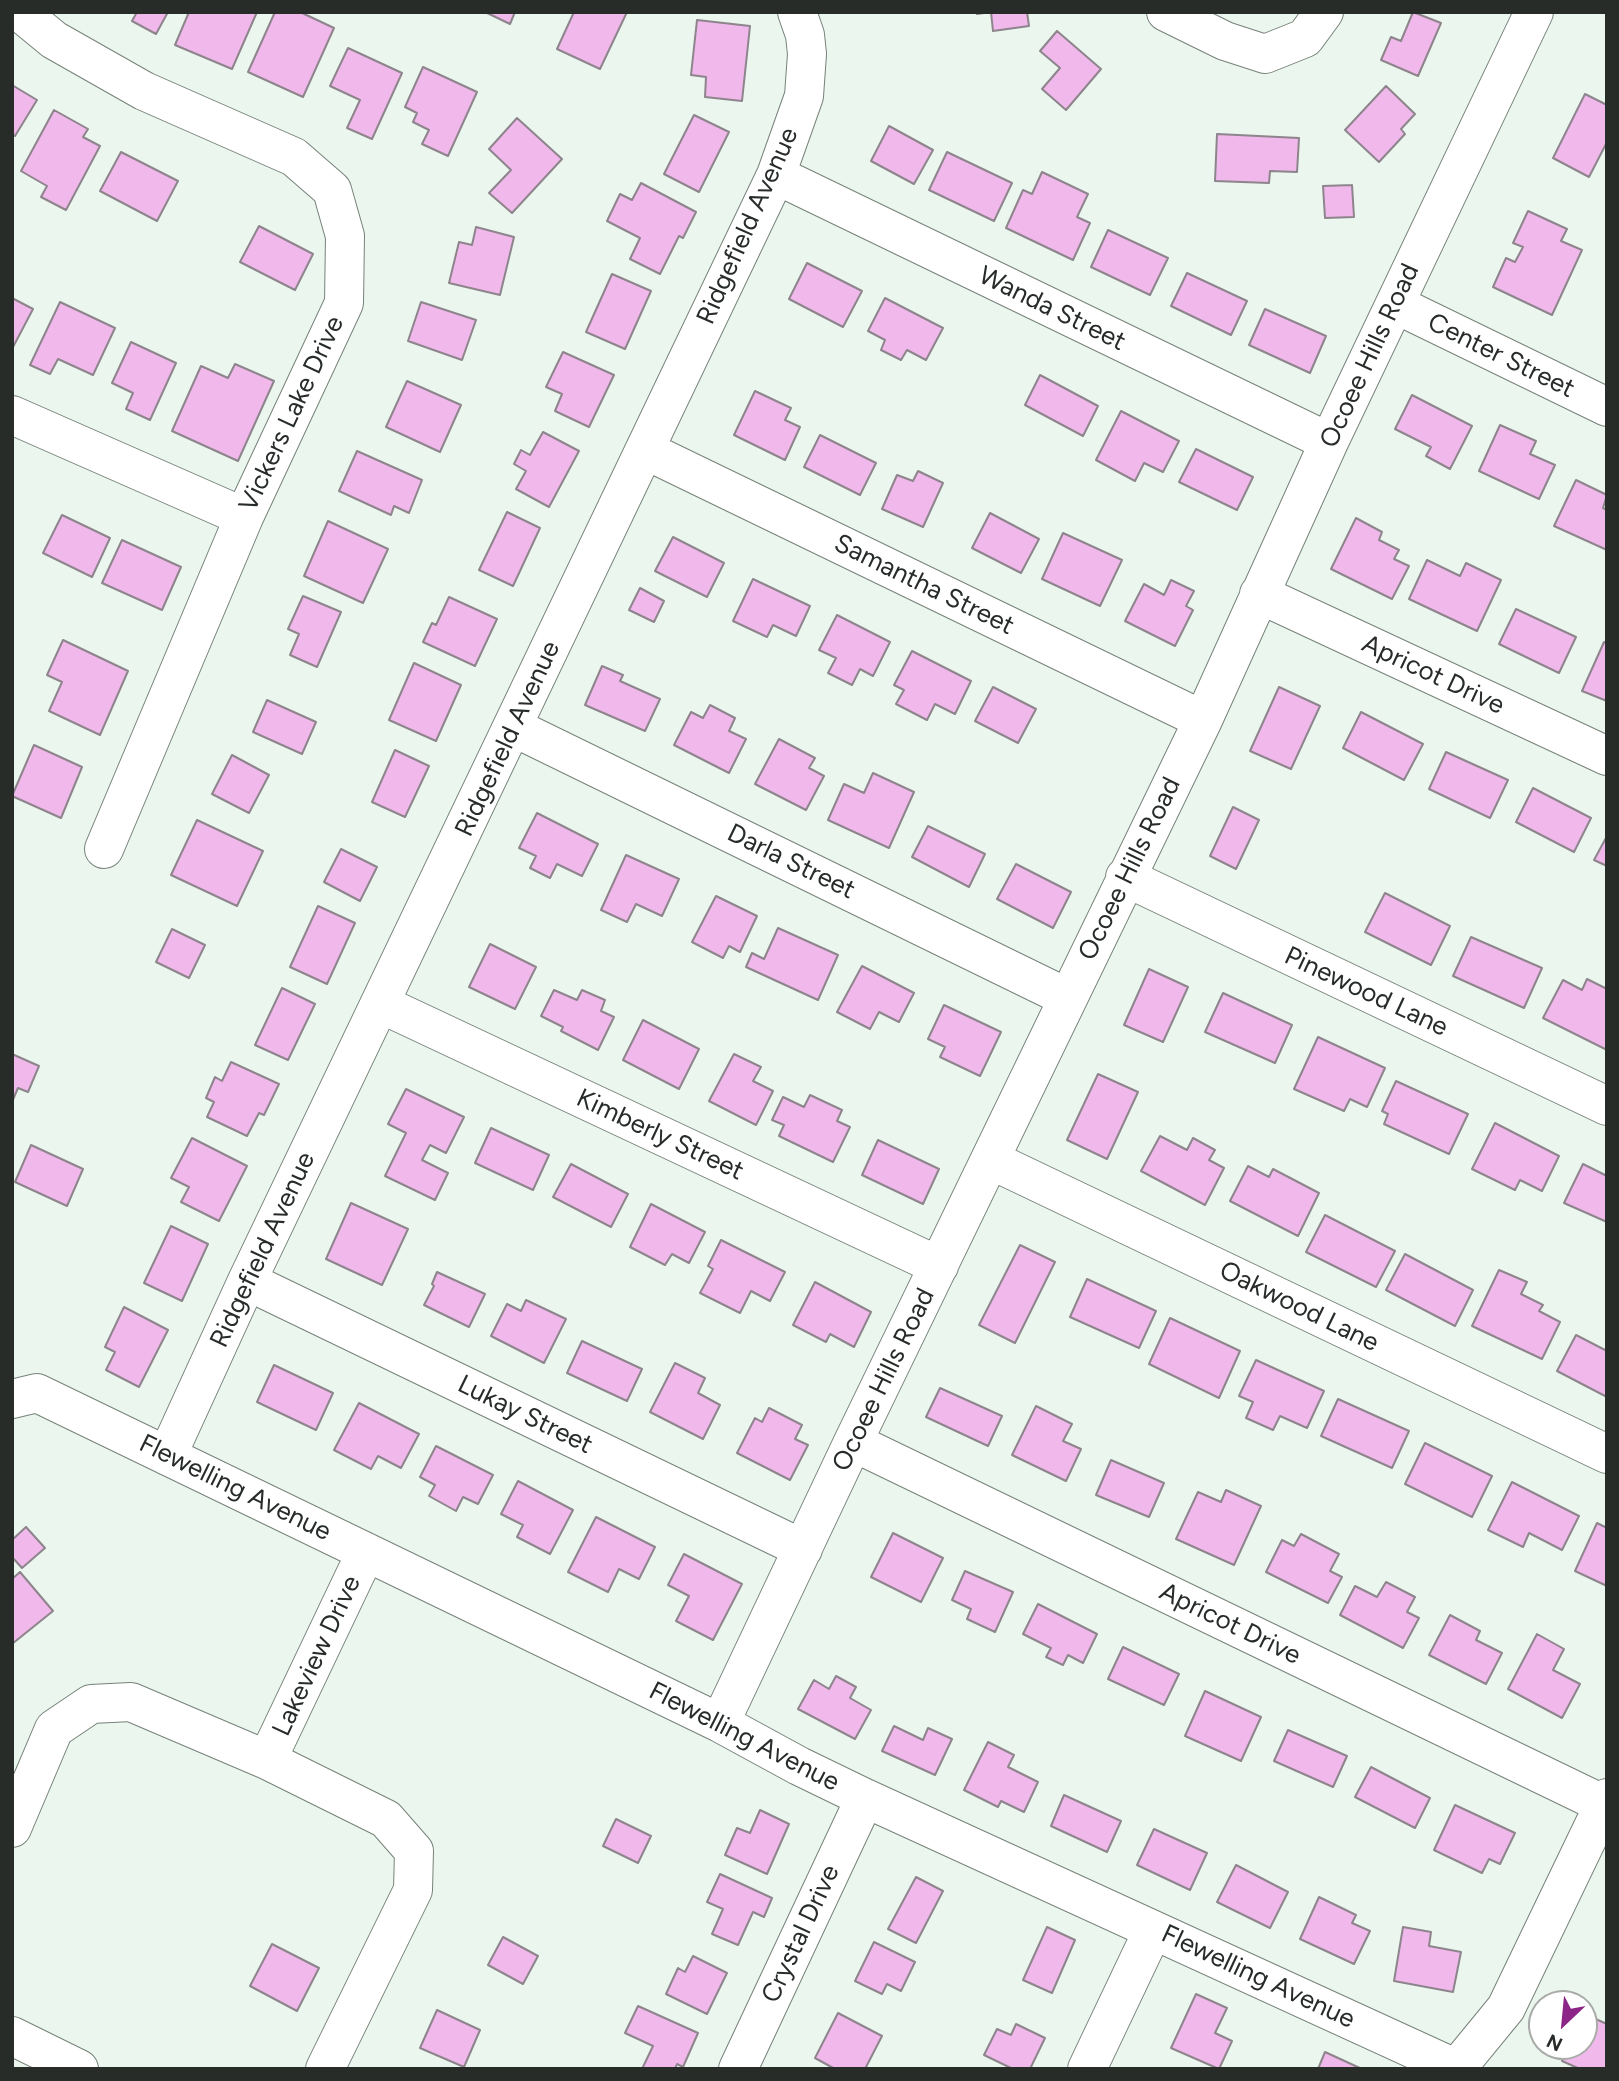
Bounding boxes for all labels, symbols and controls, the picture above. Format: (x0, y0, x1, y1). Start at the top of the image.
street label: Ridgefield Avenue (691, 123, 805, 329)
street label: Ocoee Hills Road (1314, 259, 1426, 453)
street label: Wanda Street (974, 260, 1130, 358)
street label: Center Street (1423, 307, 1579, 405)
street label: Vickers Lake Drive (233, 311, 351, 517)
street label: Samantha Street (829, 528, 1019, 642)
street label: Apricot Drive (1357, 628, 1509, 722)
street label: Ridgefield Avenue (449, 636, 567, 842)
street label: Ocoee Hills Road (1072, 772, 1188, 966)
street label: Darla Street (722, 818, 860, 906)
street label: Pinewood Lane (1279, 940, 1453, 1044)
street label: Kimberly Street (571, 1083, 749, 1187)
street label: Ridgefield Avenue (204, 1147, 322, 1353)
street label: Oakwood Lane (1214, 1255, 1384, 1359)
street label: Ocoee Hills Road (826, 1283, 942, 1477)
street label: Lukay Street (452, 1369, 598, 1461)
street label: Flewelling Avenue (134, 1428, 336, 1548)
street label: Lakeview Drive (266, 1571, 368, 1741)
street label: Apricot Drive (1154, 1576, 1306, 1672)
street label: Flewelling Avenue (644, 1676, 844, 1798)
street label: Crystal Drive (755, 1860, 847, 2008)
street label: Flewelling Avenue (1156, 1919, 1360, 2035)
north arrow (1528, 1990, 1598, 2060)
text: N (1543, 2029, 1566, 2056)

